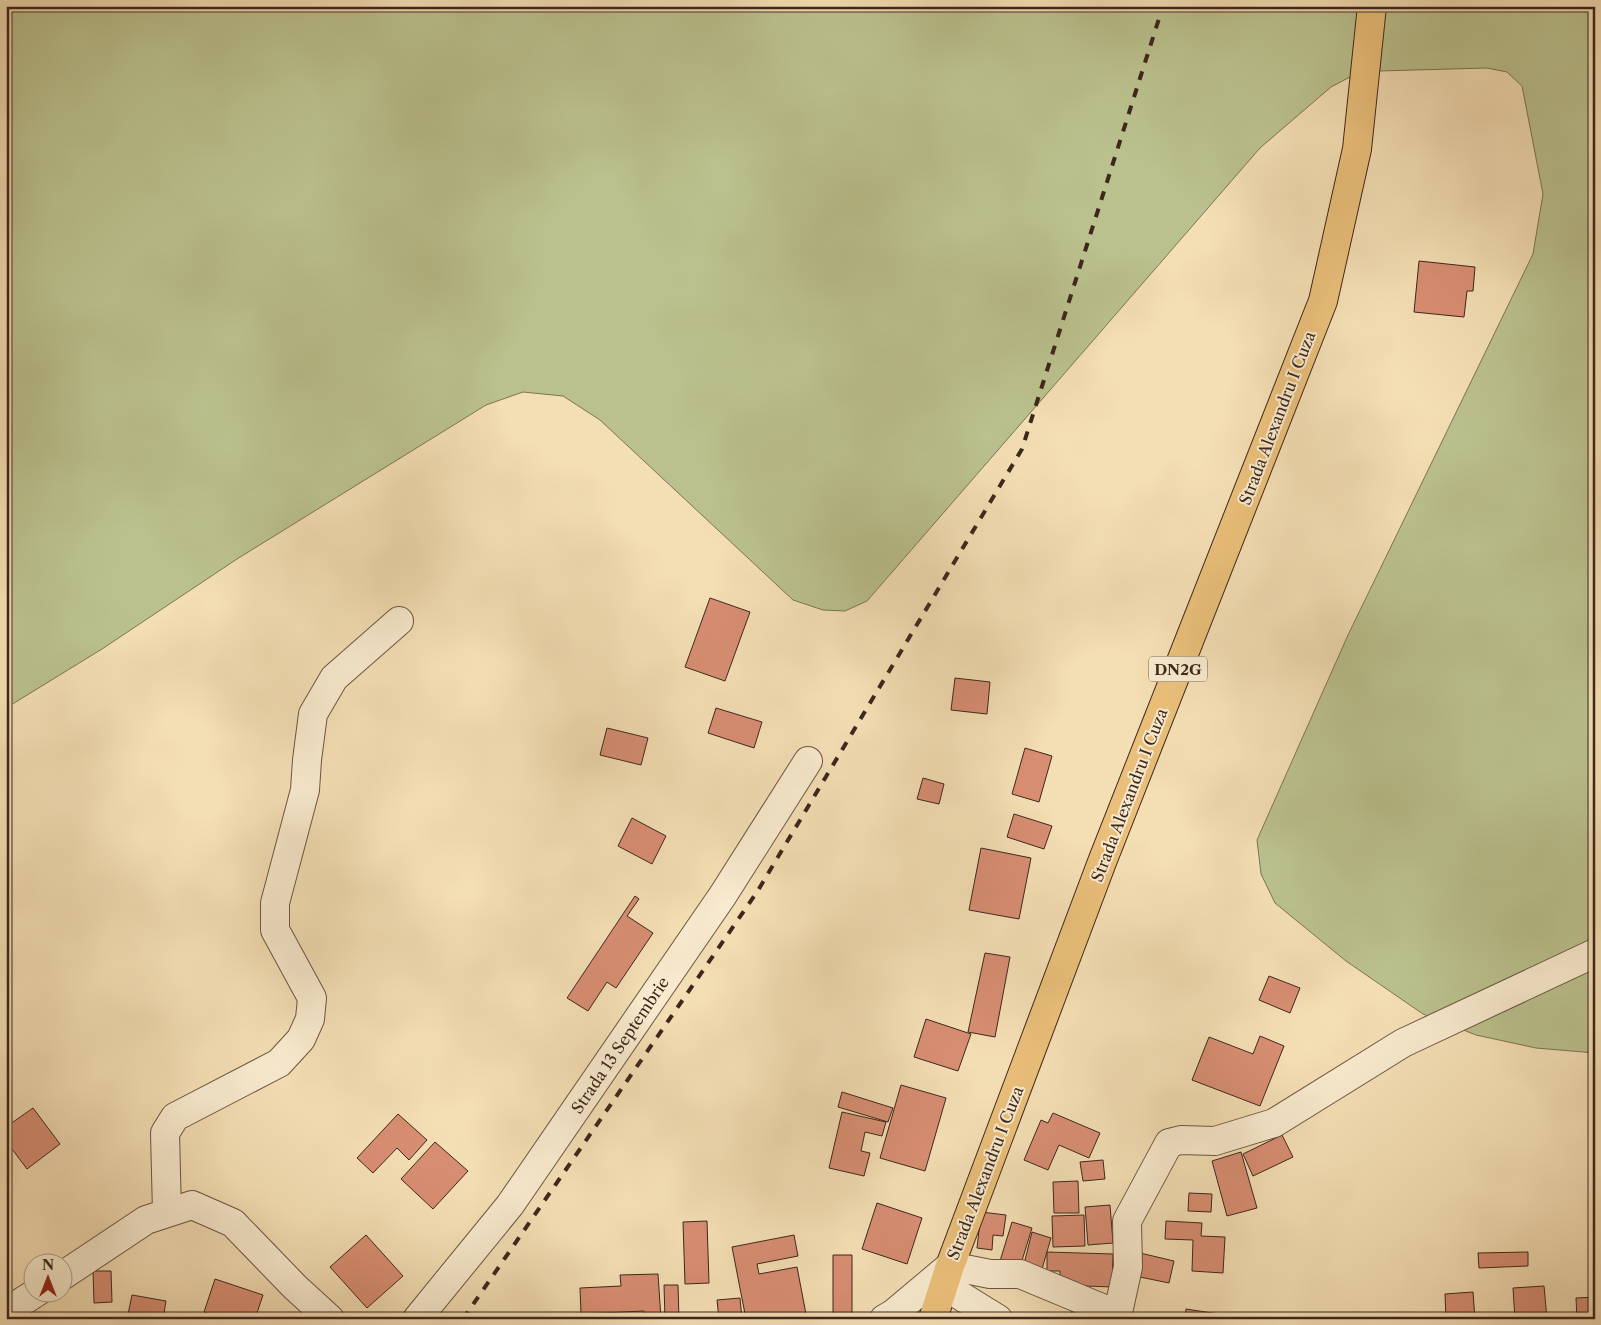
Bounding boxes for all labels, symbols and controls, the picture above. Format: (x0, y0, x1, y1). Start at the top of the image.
street label: Strada Alexandru I Cuza (1235, 328, 1320, 508)
road number: DN2G (1149, 656, 1207, 682)
street label: Strada Alexandru I Cuza (1087, 705, 1172, 885)
street label: Strada 13 Septembrie (567, 973, 673, 1117)
street label: Strada Alexandru I Cuza (943, 1083, 1028, 1263)
north arrow (22, 1252, 72, 1302)
text: N (42, 1256, 54, 1274)

